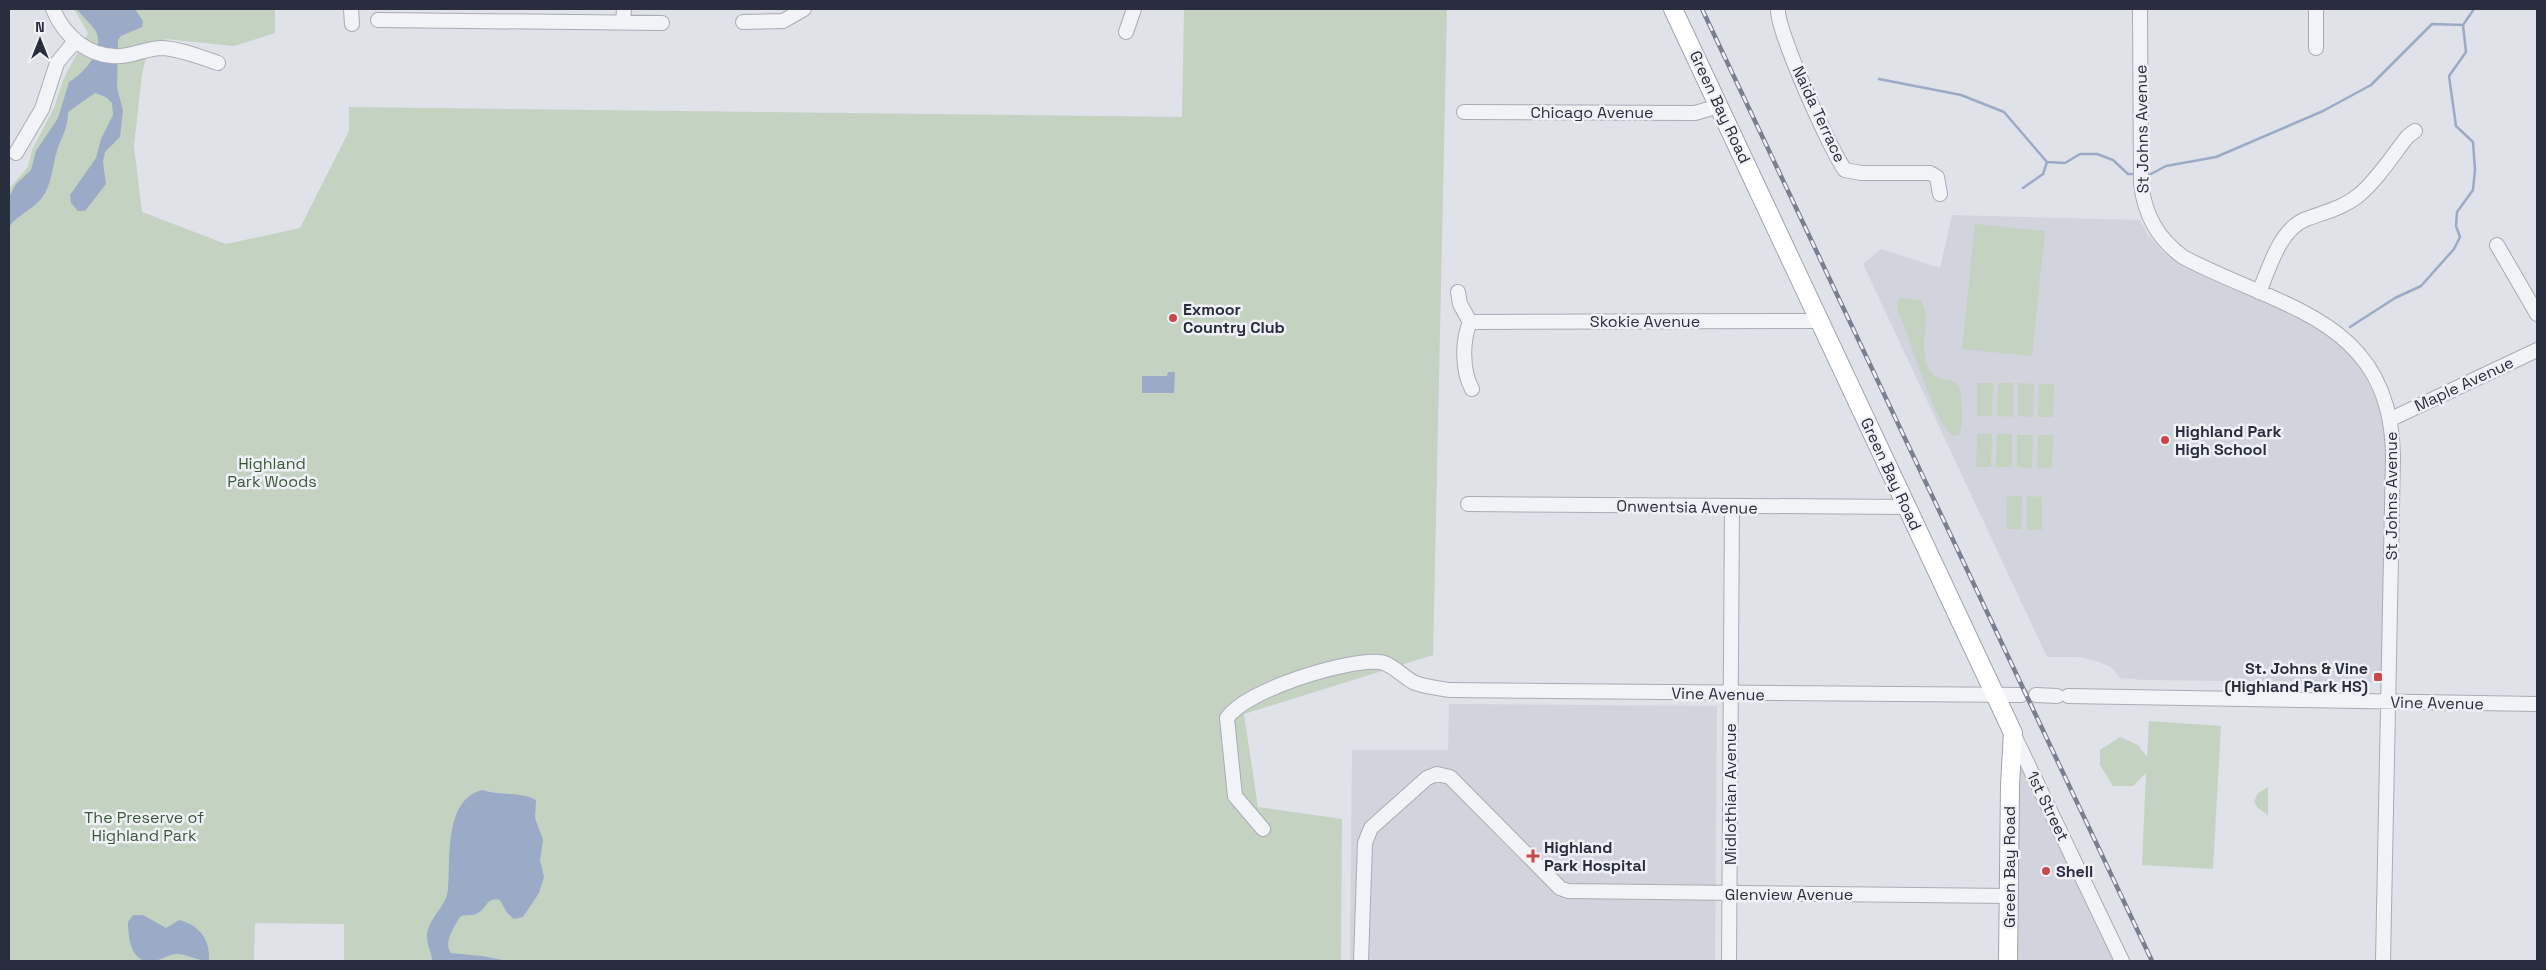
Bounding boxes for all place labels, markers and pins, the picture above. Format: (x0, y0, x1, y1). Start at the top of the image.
place label: Exmoor Country Club (1183, 299, 1285, 338)
marker: Exmoor Country Club (1167, 312, 1179, 324)
place label: Highland Park High School (2175, 421, 2282, 460)
marker: Highland Park High School (2159, 434, 2171, 446)
place label: St. Johns & Vine (Highland Park HS) (2225, 658, 2368, 697)
marker: St. Johns & Vine (Highland Park HS) (2372, 671, 2384, 683)
place label: Highland Park Hospital (1544, 837, 1646, 876)
marker: Highland Park Hospital (1526, 849, 1540, 863)
place label: Shell (2056, 861, 2093, 882)
marker: Shell (2040, 865, 2052, 877)

